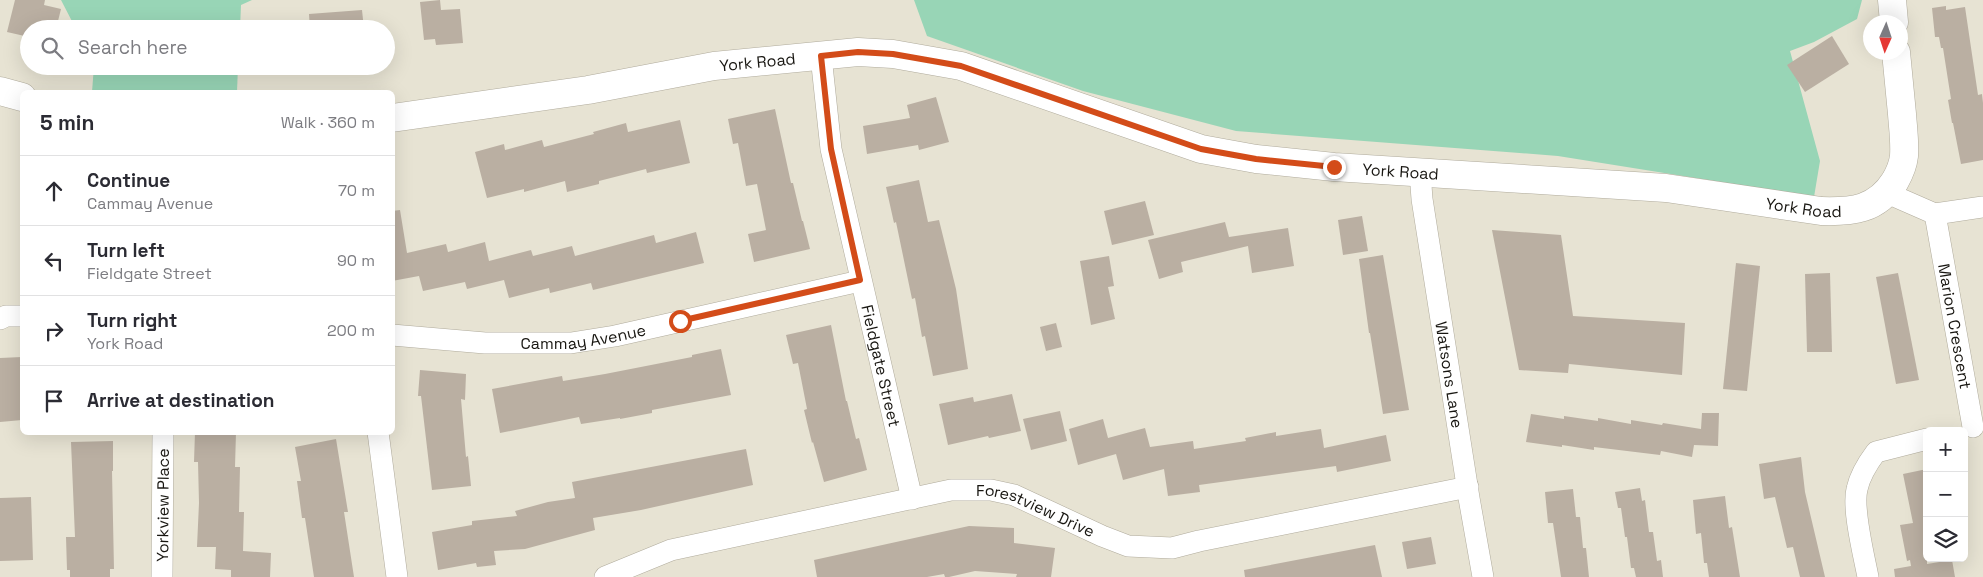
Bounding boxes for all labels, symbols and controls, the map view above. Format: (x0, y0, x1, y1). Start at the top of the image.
north arrow (1863, 15, 1908, 60)
search box (20, 20, 395, 75)
icon: search (38, 34, 66, 62)
text: Search here (78, 35, 188, 60)
street label: York Road (719, 48, 797, 76)
text: 5 min (40, 109, 94, 136)
text: Walk · 360 m (281, 112, 375, 133)
route end (1323, 156, 1346, 179)
street label: York Road (1362, 159, 1439, 185)
text: Continue (87, 168, 170, 193)
icon: ahead (40, 177, 68, 205)
text: 70 m (338, 180, 375, 201)
text: Cammay Avenue (87, 193, 213, 214)
street label: York Road (1764, 193, 1842, 222)
text: Turn left (87, 238, 165, 263)
icon: left (40, 247, 68, 275)
text: 90 m (337, 250, 375, 271)
street label: Marion Crescent (1933, 262, 1976, 391)
text: Fieldgate Street (87, 263, 212, 284)
street label: Fieldgate Street (856, 303, 905, 429)
text: Turn right (87, 308, 177, 333)
route start (669, 310, 692, 333)
icon: right (40, 317, 68, 345)
street label: Cammay Avenue (521, 319, 648, 354)
text: 200 m (327, 320, 375, 341)
street label: Watsons Lane (1430, 320, 1468, 430)
text: York Road (87, 333, 163, 354)
icon: arrive (40, 387, 68, 415)
text: Arrive at destination (87, 388, 275, 413)
map controls (1923, 427, 1968, 562)
button: + (1923, 427, 1968, 472)
street label: Yorkview Place (152, 448, 174, 562)
button: − (1923, 472, 1968, 517)
street label: Forestview Drive (976, 480, 1098, 542)
button: layers (1923, 517, 1968, 562)

